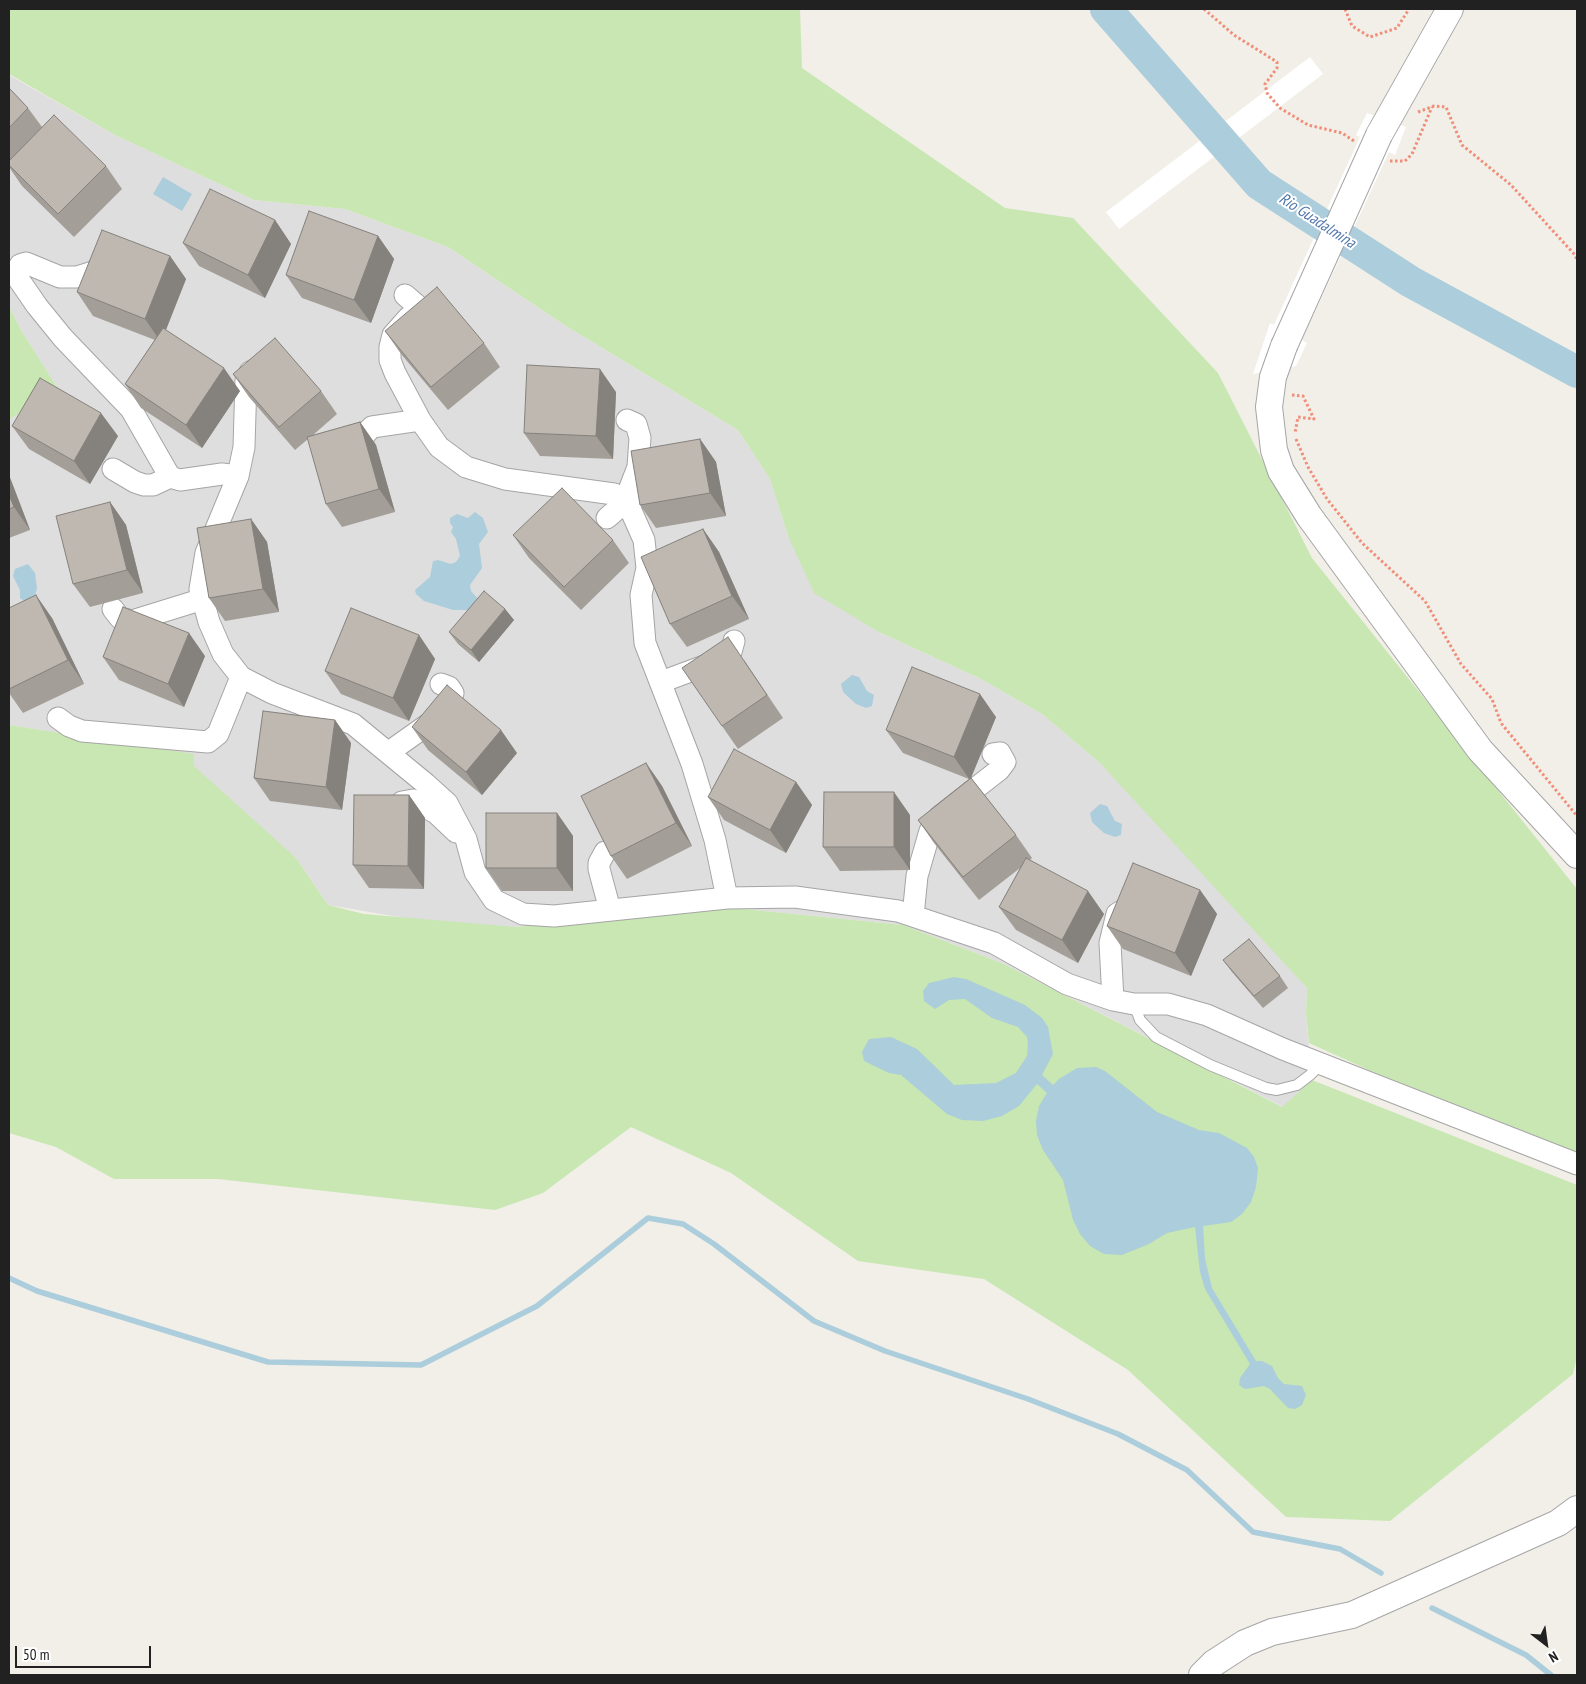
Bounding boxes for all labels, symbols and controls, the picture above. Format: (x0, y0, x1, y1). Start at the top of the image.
water label: Rio Guadalmina (1275, 189, 1359, 253)
north arrow (1521, 1619, 1571, 1669)
scale bar (18, 1636, 154, 1668)
text: 50 m (23, 1645, 49, 1664)
text: N (1546, 1647, 1561, 1667)

